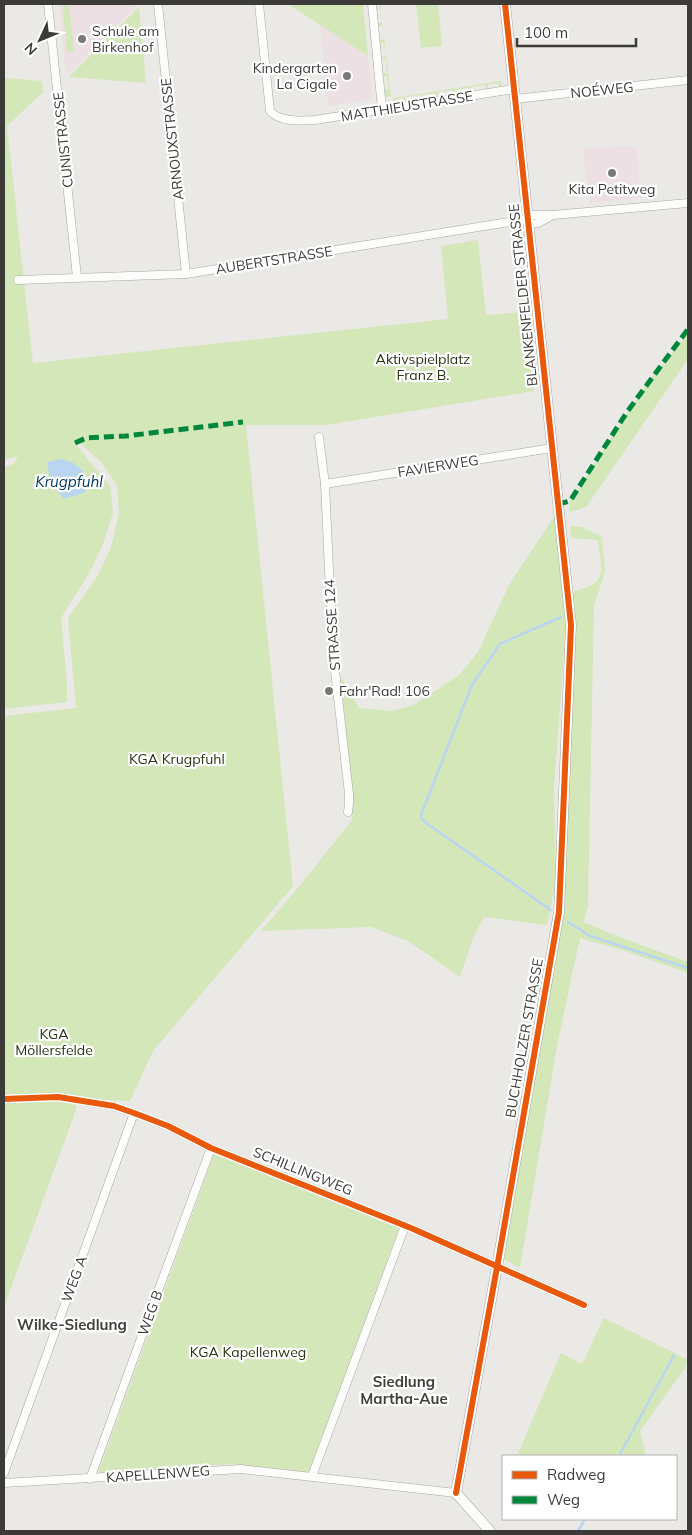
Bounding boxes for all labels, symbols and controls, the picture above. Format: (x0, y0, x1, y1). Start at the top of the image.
north arrow (15, 15, 65, 65)
scale bar (517, 15, 636, 47)
place label: Schule am Birkenhof (92, 22, 159, 56)
text: 100 m (524, 23, 568, 42)
marker: Schule am Birkenhof (76, 33, 88, 45)
text: N (21, 39, 41, 59)
place label: Kindergarten La Cigale (253, 59, 337, 93)
marker: Kindergarten La Cigale (341, 70, 353, 82)
street label: ARNOUXSTRASSE (157, 77, 187, 201)
street label: NOÉWEG (570, 78, 634, 102)
street label: MATTHIEUSTRASSE (340, 87, 474, 125)
street label: CUNISTRASSE (49, 91, 77, 189)
marker: Kita Petitweg (606, 167, 618, 179)
place label: Kita Petitweg (569, 180, 655, 198)
street label: BLANKENFELDER STRASSE (504, 203, 542, 387)
street label: AUBERTSTRASSE (214, 242, 334, 278)
park label: Aktivspielplatz Franz B. (376, 350, 470, 384)
street label: FAVIERWEG (396, 451, 480, 481)
water label: Krugpfuhl (35, 472, 103, 491)
street label: STRASSE 124 (320, 578, 344, 671)
place label: Fahr'Rad! 106 (339, 682, 430, 700)
marker: Fahr'Rad! 106 (323, 685, 335, 697)
park label: KGA Krugpfuhl (129, 750, 225, 768)
street label: BUCHHOLZER STRASSE (501, 957, 547, 1119)
park label: KGA Möllersfelde (15, 1025, 93, 1059)
street label: SCHILLINGWEG (250, 1143, 356, 1199)
street label: WEG A (57, 1253, 91, 1305)
street label: WEG B (133, 1288, 167, 1338)
district label: Wilke-Siedlung (17, 1315, 127, 1334)
park label: KGA Kapellenweg (190, 1343, 306, 1361)
district label: Siedlung Martha-Aue (360, 1372, 448, 1408)
legend (502, 1455, 677, 1520)
street label: KAPELLENWEG (105, 1461, 211, 1487)
text: Radweg (547, 1465, 605, 1484)
text: Weg (547, 1490, 580, 1509)

